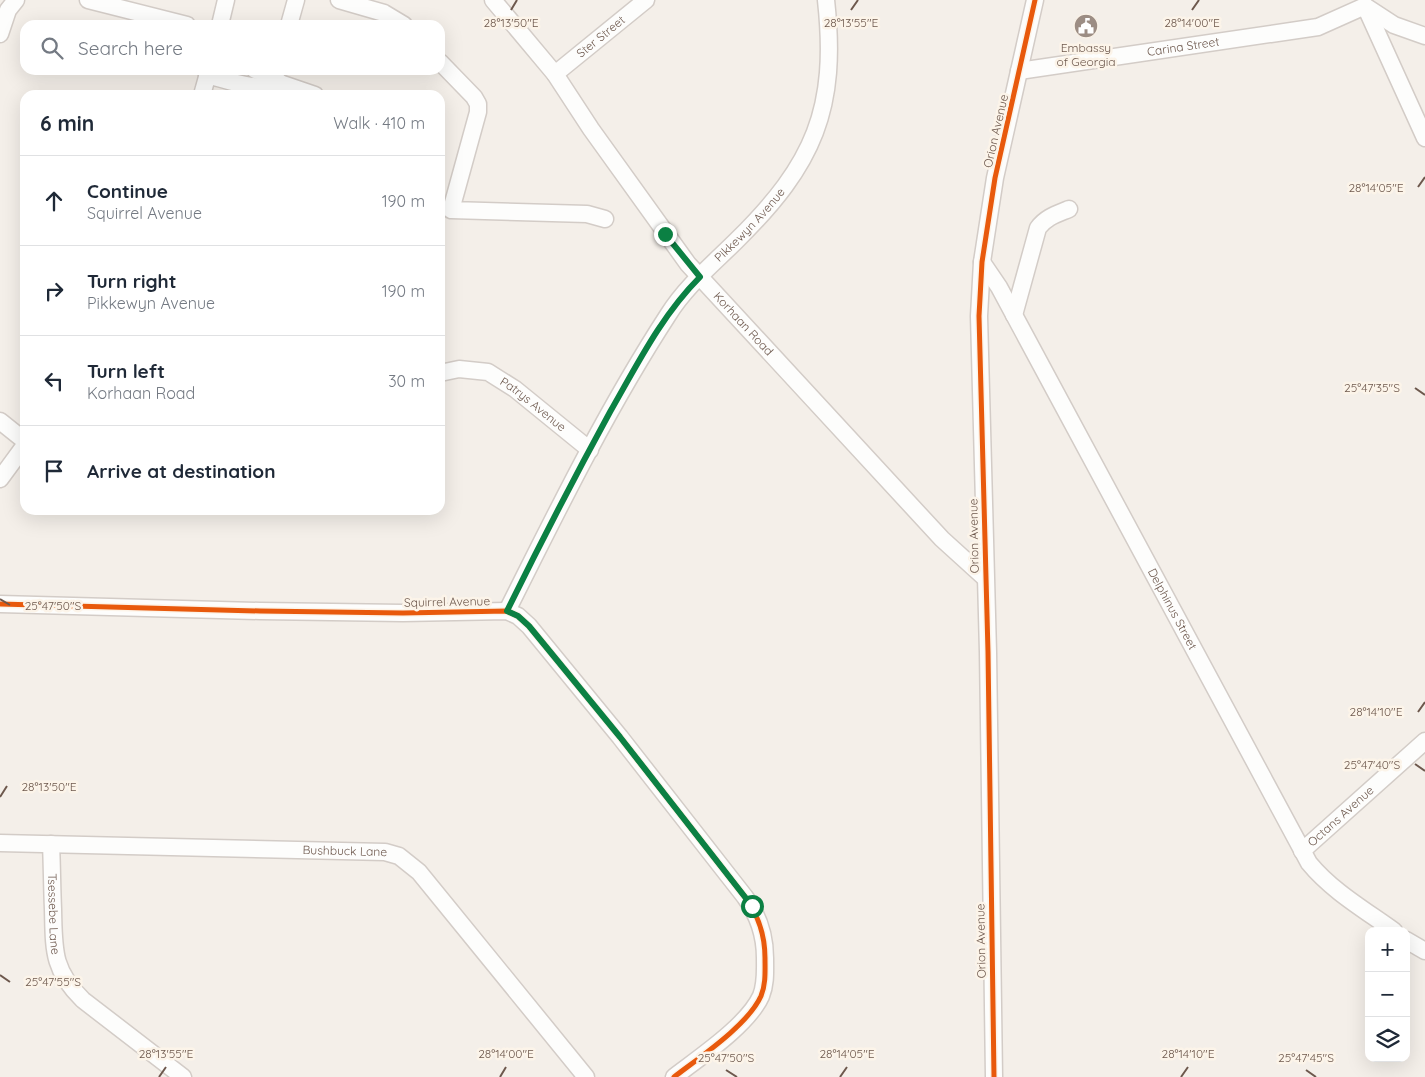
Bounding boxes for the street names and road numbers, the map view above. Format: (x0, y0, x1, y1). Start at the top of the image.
street label: Ster Street (573, 12, 628, 61)
street label: Carina Street (1146, 34, 1220, 59)
street label: Orion Avenue (980, 93, 1011, 169)
street label: Pikkewyn Avenue (711, 184, 788, 265)
street label: Korhaan Road (711, 289, 777, 358)
street label: Patrys Avenue (497, 374, 569, 435)
street label: Orion Avenue (965, 498, 982, 574)
street label: Delphinus Street (1145, 565, 1201, 652)
street label: Squirrel Avenue (404, 593, 490, 610)
street label: Octans Avenue (1304, 782, 1377, 849)
street label: Bushbuck Lane (302, 842, 388, 859)
street label: Tsessebe Lane (45, 873, 64, 956)
street label: Orion Avenue (972, 903, 989, 979)

